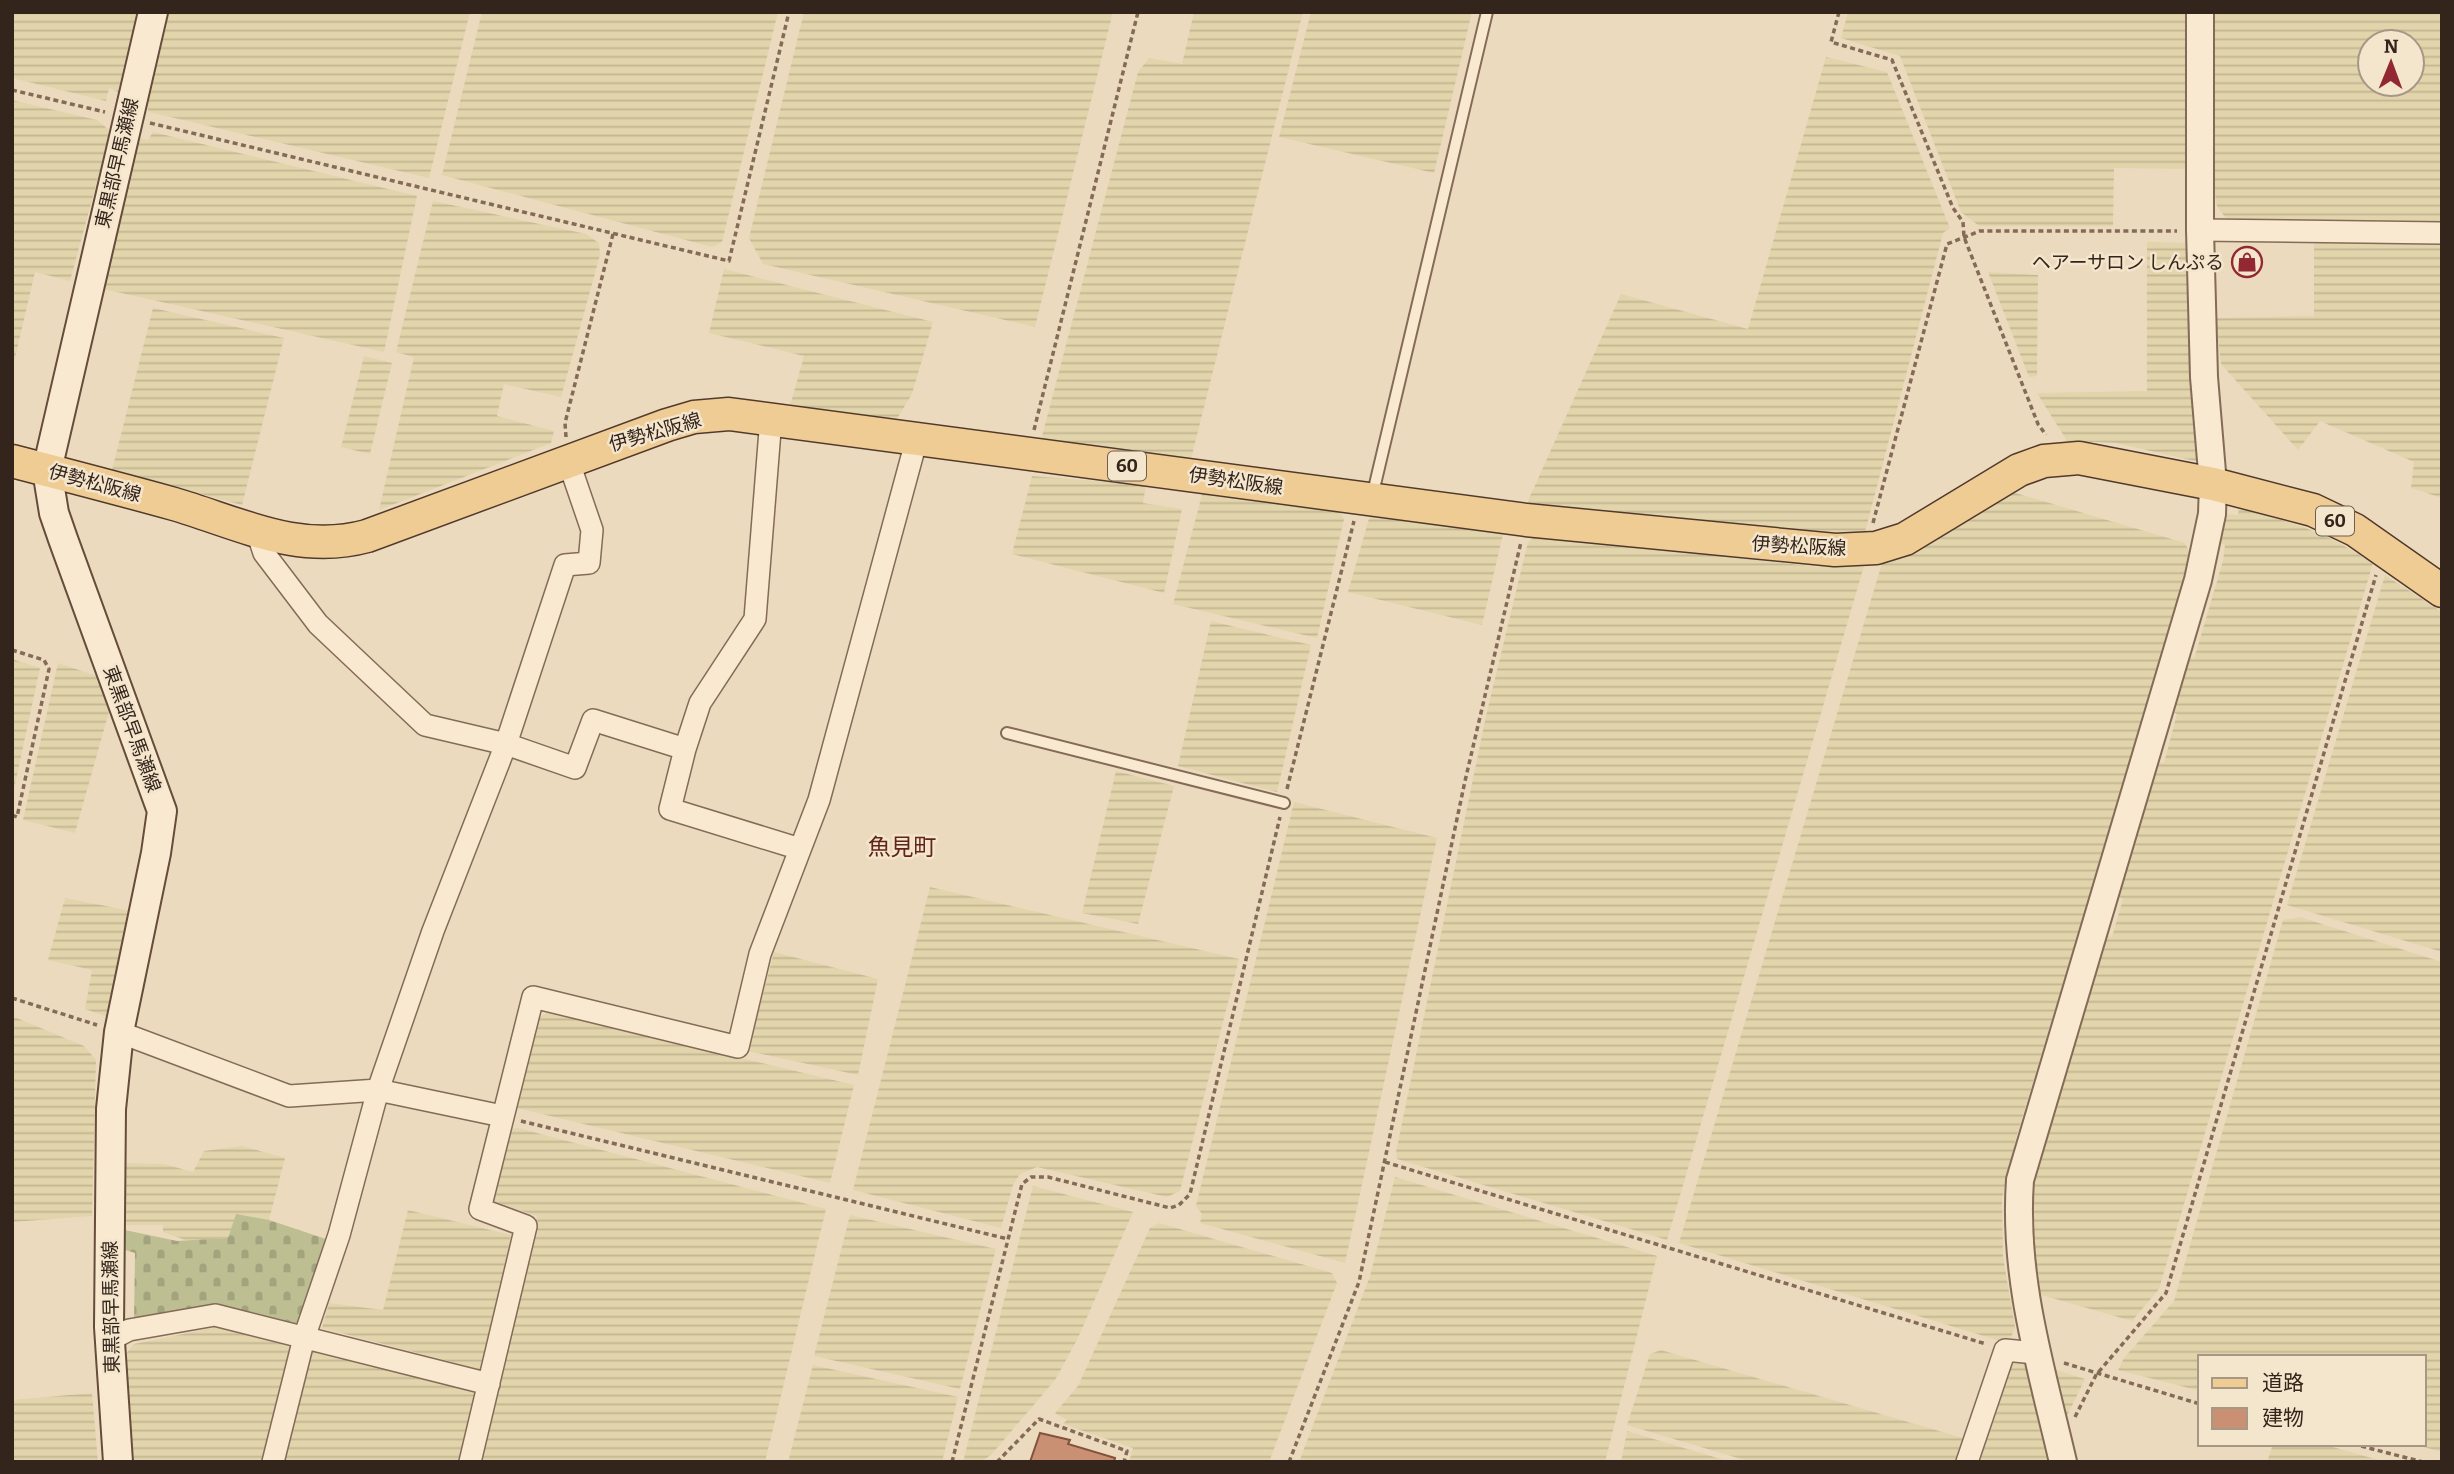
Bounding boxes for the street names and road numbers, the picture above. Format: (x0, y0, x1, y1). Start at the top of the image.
street label: 東黒部早馬瀬線 (91, 96, 143, 230)
street label: 伊勢松阪線 (606, 408, 704, 456)
road number: 60 (1108, 452, 1146, 480)
street label: 伊勢松阪線 (46, 460, 144, 506)
street label: 伊勢松阪線 (1187, 463, 1285, 499)
road number: 60 (2316, 506, 2354, 536)
street label: 伊勢松阪線 (1751, 532, 1847, 560)
street label: 東黒部早馬瀬線 (98, 663, 166, 795)
street label: 東黒部早馬瀬線 (98, 1240, 124, 1374)

